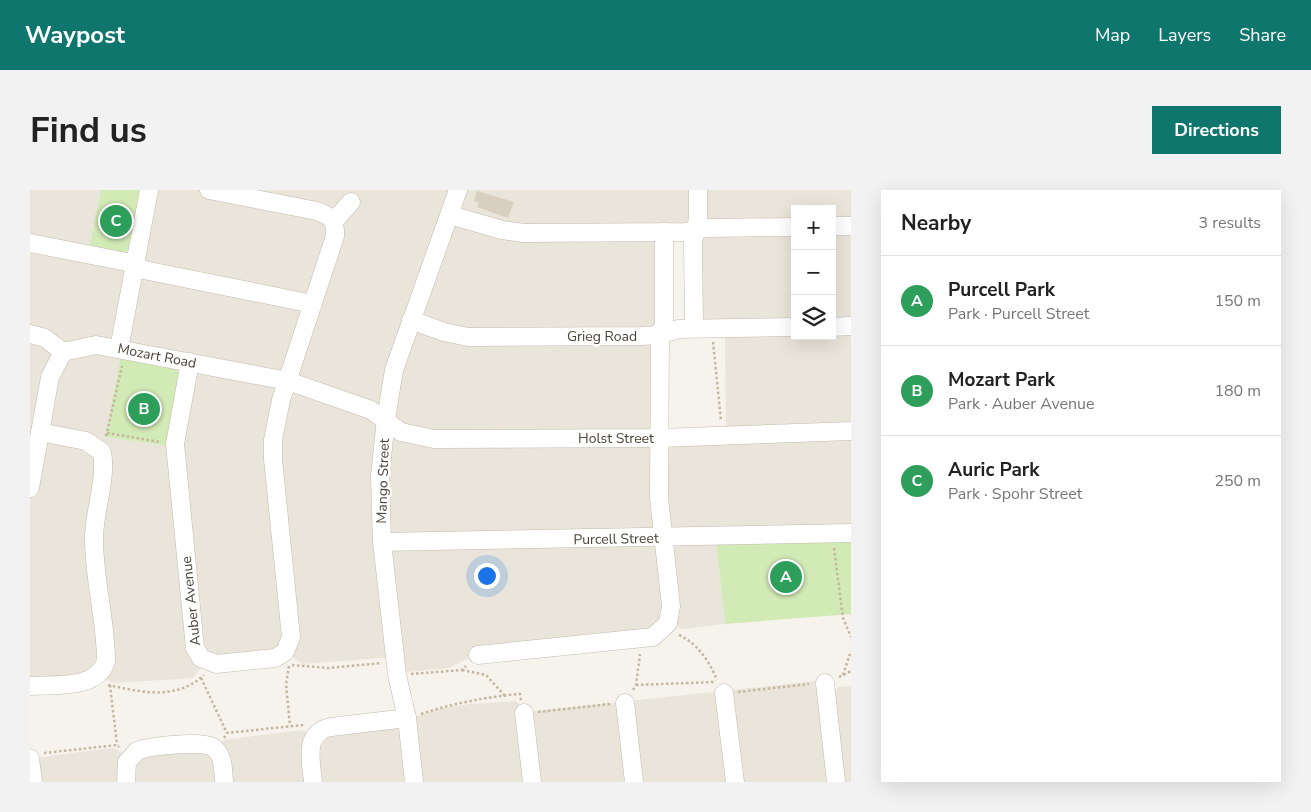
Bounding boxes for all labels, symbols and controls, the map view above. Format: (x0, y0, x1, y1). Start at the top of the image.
text: Waypost (25, 19, 125, 51)
text: Map (1095, 23, 1130, 47)
text: Layers (1158, 23, 1211, 47)
text: Share (1239, 23, 1286, 47)
button: Directions (1152, 106, 1281, 154)
text: Find us (30, 107, 147, 154)
pin: C (100, 202, 132, 240)
map controls (791, 205, 836, 340)
button: + (791, 205, 836, 250)
text: Nearby (901, 209, 971, 237)
text: 3 results (1199, 212, 1261, 234)
button: − (791, 250, 836, 295)
text: Purcell Park (948, 277, 1055, 303)
text: A (911, 290, 923, 312)
text: 150 m (1214, 290, 1261, 312)
button: layers (791, 295, 836, 340)
text: Park · Purcell Street (948, 303, 1089, 325)
street label: Grieg Road (567, 327, 637, 346)
street label: Mozart Road (116, 339, 198, 373)
text: Mozart Park (948, 367, 1055, 393)
text: B (911, 380, 923, 402)
text: 180 m (1214, 380, 1261, 402)
pin: B (128, 390, 160, 428)
text: Park · Auber Avenue (948, 393, 1095, 415)
street label: Holst Street (578, 429, 654, 448)
street label: Mango Street (372, 438, 394, 524)
text: Auric Park (948, 457, 1040, 483)
text: C (912, 470, 922, 492)
text: 250 m (1214, 470, 1261, 492)
text: Park · Spohr Street (948, 483, 1082, 505)
street label: Purcell Street (573, 529, 659, 549)
street label: Auber Avenue (177, 555, 205, 647)
pin: A (770, 558, 802, 596)
your location (474, 563, 500, 589)

